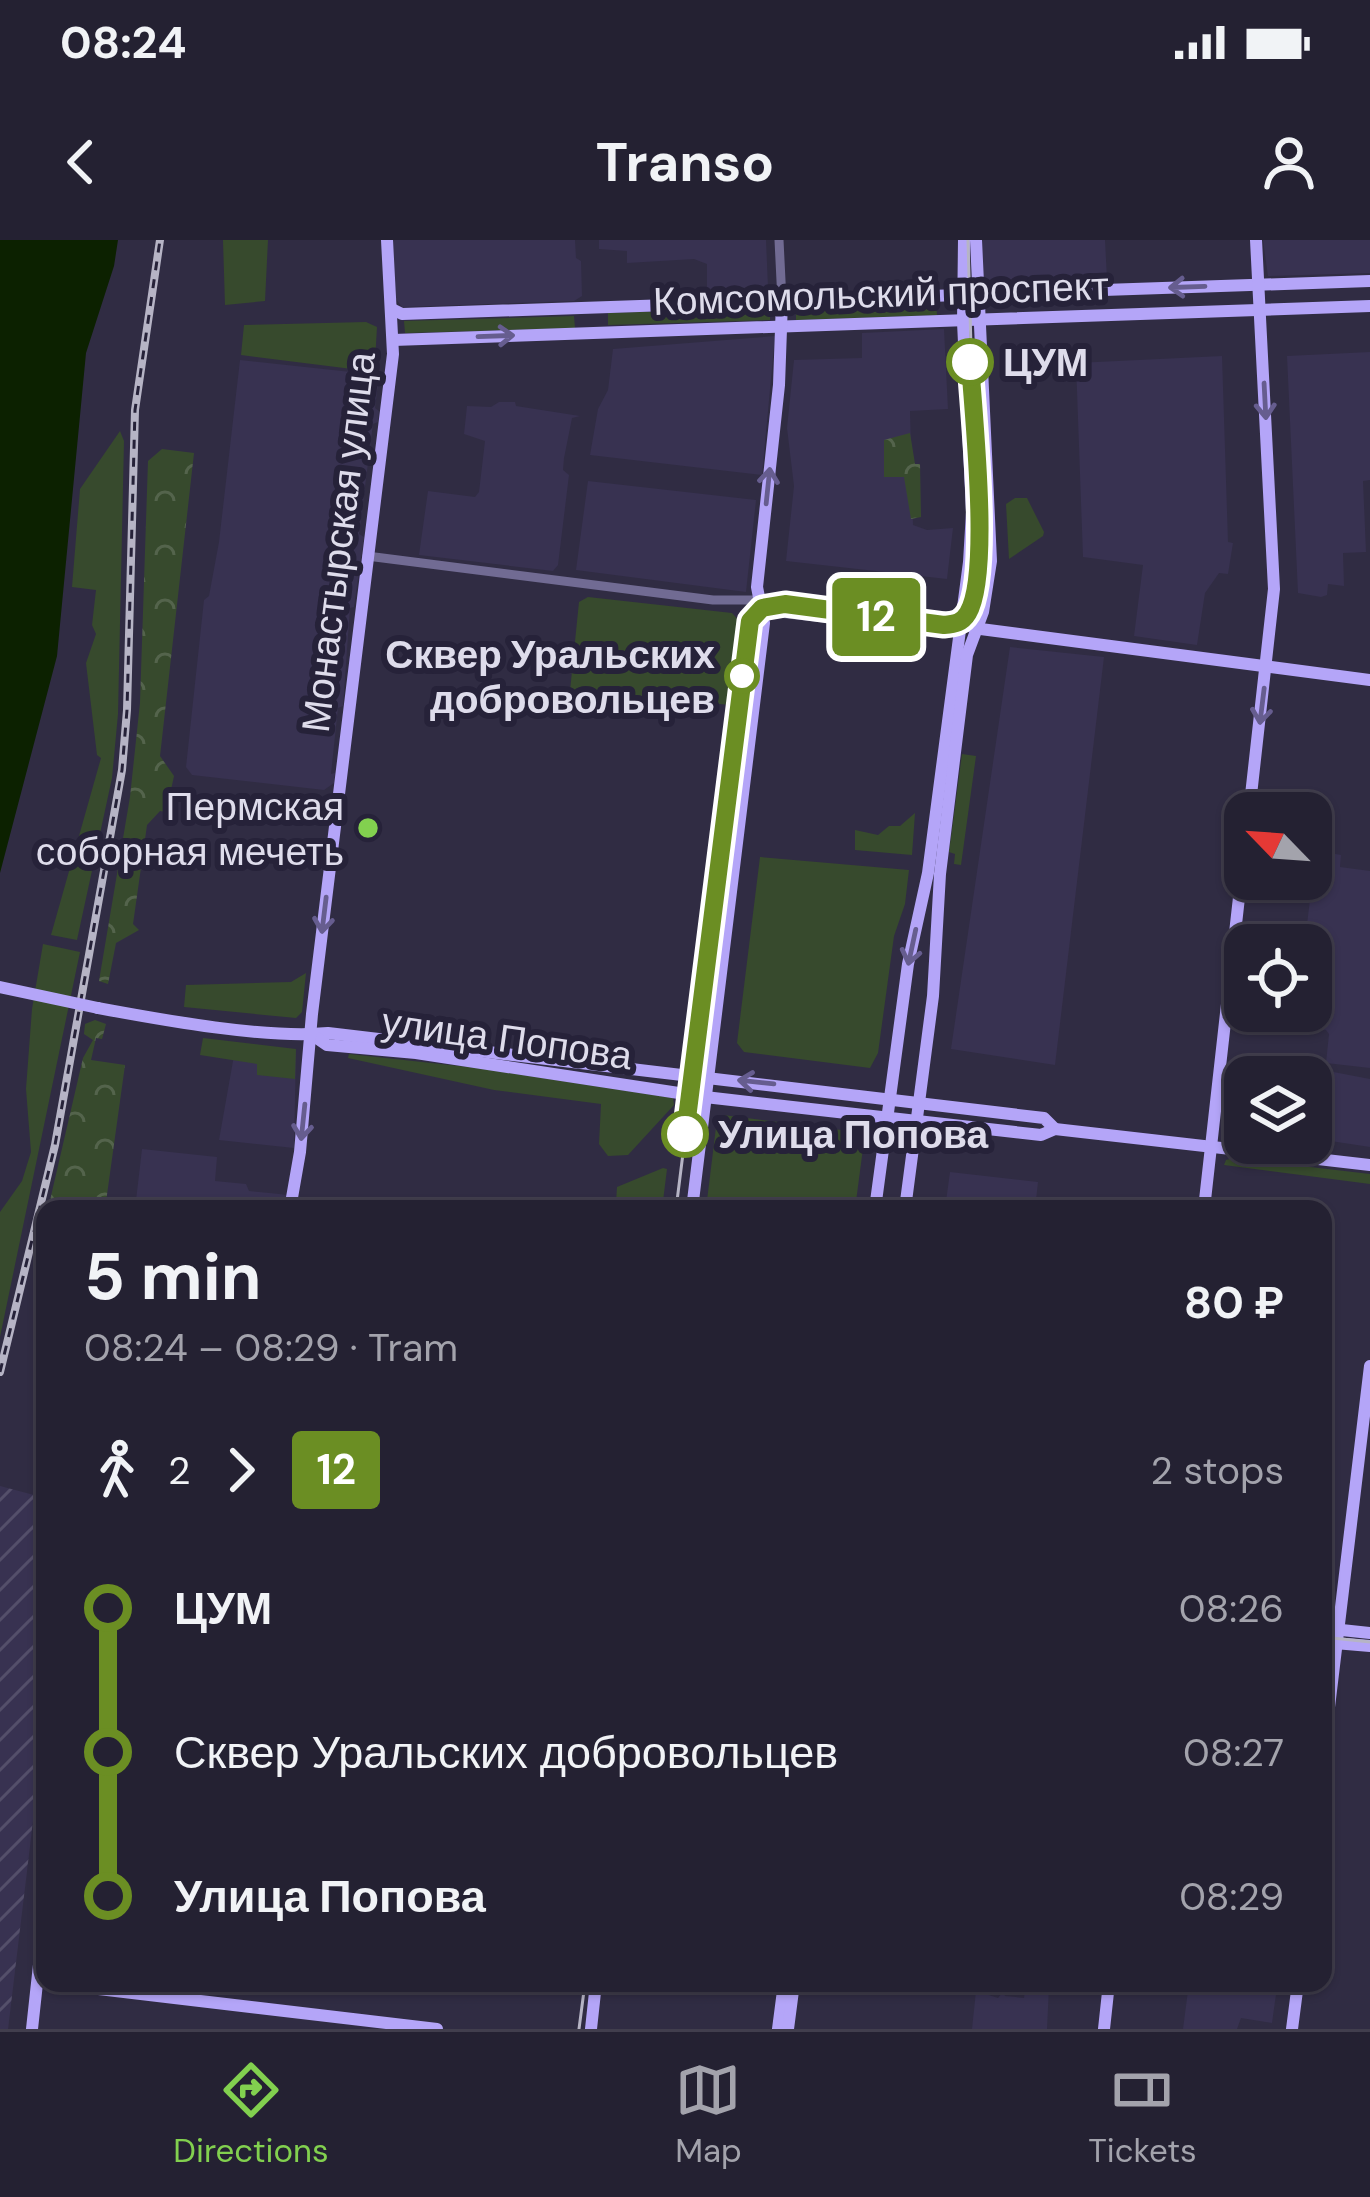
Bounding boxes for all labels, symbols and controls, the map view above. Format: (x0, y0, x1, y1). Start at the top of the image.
text: 08:24 (60, 13, 187, 72)
text: Transo (596, 127, 774, 198)
icon: back (48, 129, 114, 195)
icon: person (1256, 129, 1322, 195)
street label: Комсомольский проспект (652, 260, 1110, 327)
one-way arrow (1168, 276, 1207, 299)
one-way arrow (476, 325, 515, 348)
place label: ЦУМ (1003, 337, 1088, 388)
marker: ЦУМ (948, 340, 992, 384)
street label: Монастырская улица (290, 349, 387, 735)
one-way arrow (1254, 381, 1277, 420)
one-way arrow (757, 468, 779, 507)
line badge: 12 (822, 578, 930, 656)
text: 12 (856, 589, 896, 644)
place label: Сквер Уральских добровольцев (385, 629, 715, 725)
marker: Сквер Уральских добровольцев (726, 660, 758, 692)
one-way arrow (1250, 686, 1272, 725)
place label: Пермская соборная мечеть (36, 781, 344, 877)
north arrow (1224, 792, 1332, 900)
map controls (1224, 792, 1332, 1164)
marker: Пермская соборная мечеть (355, 815, 381, 841)
one-way arrow (312, 895, 334, 934)
button: locate (1224, 924, 1332, 1032)
one-way arrow (899, 927, 922, 965)
street label: улица Попова (379, 996, 636, 1081)
button: layers (1224, 1056, 1332, 1164)
one-way arrow (737, 1071, 776, 1093)
one-way arrow (291, 1102, 314, 1141)
place label: Улица Попова (718, 1109, 989, 1160)
marker: Улица Попова (663, 1112, 707, 1156)
text: 5 min (84, 1234, 261, 1319)
text: 80 ₽ (1184, 1273, 1284, 1332)
text: 08:24 – 08:29 · Tram (84, 1322, 458, 1373)
icon: walk (84, 1437, 150, 1503)
icon: forward (208, 1437, 274, 1503)
text: 12 (316, 1442, 356, 1497)
text: 2 (168, 1445, 190, 1496)
text: 2 stops (1151, 1445, 1284, 1496)
text: ЦУМ (174, 1579, 272, 1638)
text: 08:26 (1179, 1583, 1284, 1634)
text: Сквер Уральских добровольцев (174, 1723, 838, 1782)
text: 08:27 (1183, 1727, 1284, 1778)
text: Улица Попова (174, 1867, 486, 1926)
text: 08:29 (1179, 1871, 1284, 1922)
tab: Directions (173, 2057, 329, 2172)
tab: Map (675, 2057, 742, 2172)
tab: Tickets (1088, 2057, 1197, 2172)

